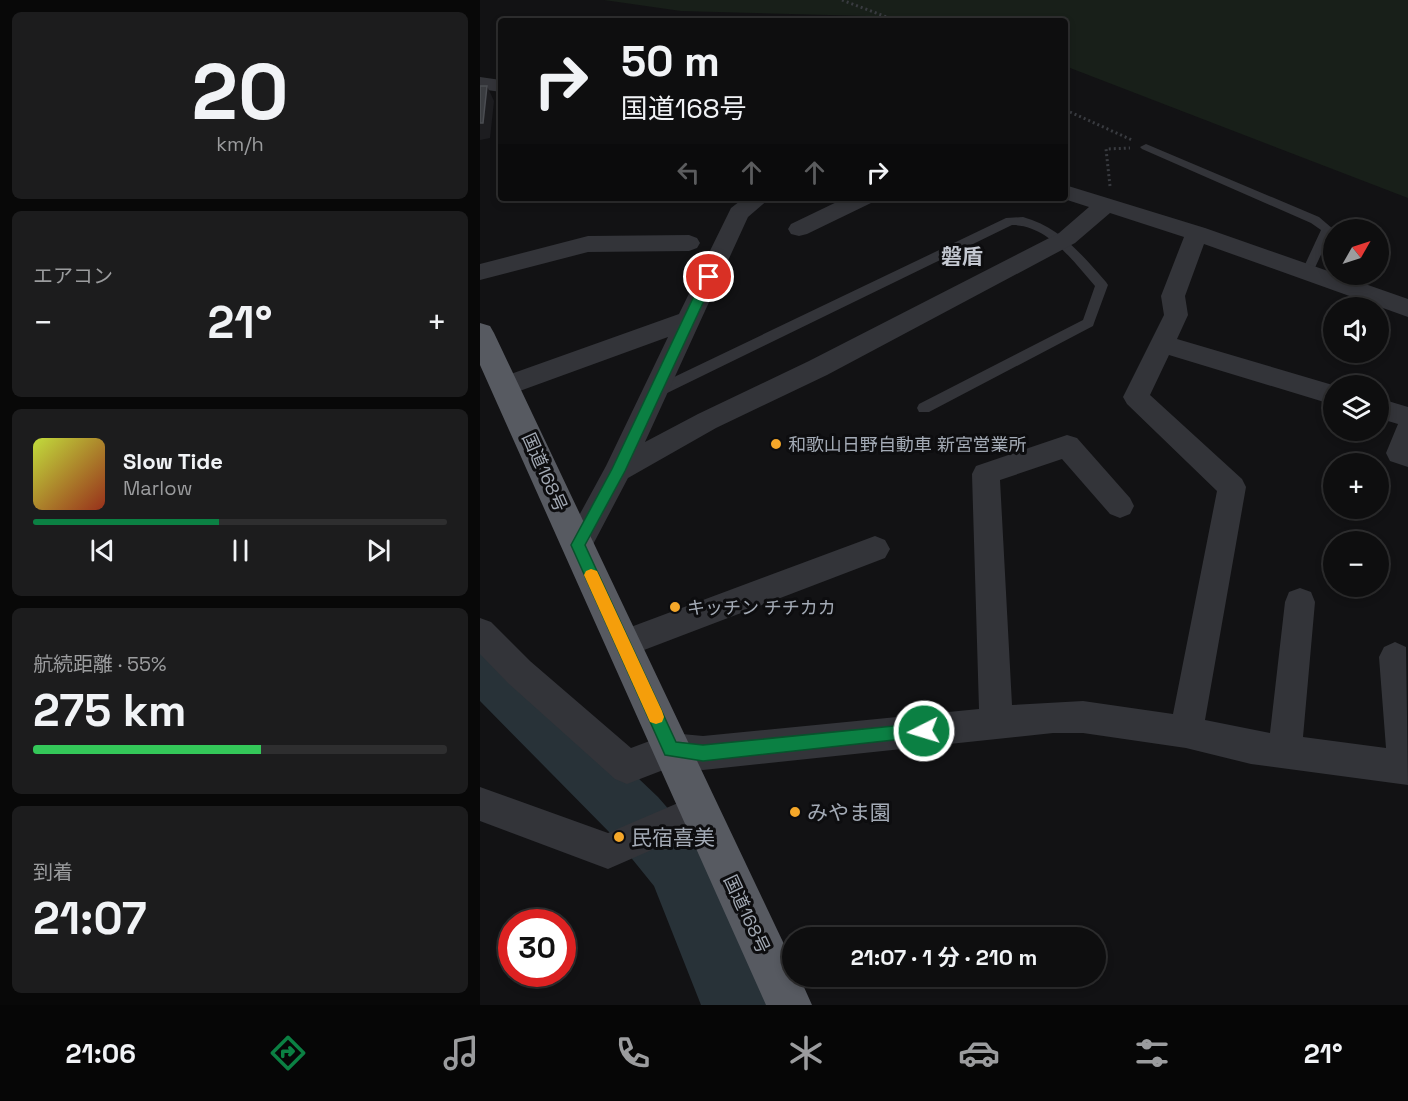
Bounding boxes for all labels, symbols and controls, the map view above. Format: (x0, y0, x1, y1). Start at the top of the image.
text: 50 m (621, 35, 720, 88)
text: 20 (192, 42, 288, 142)
icon: right (522, 42, 600, 120)
text: 国道168号 (621, 91, 747, 126)
text: km/h (216, 131, 264, 157)
icon: left (672, 156, 705, 189)
icon: ahead (735, 156, 768, 189)
icon: ahead (798, 156, 831, 189)
icon: right (861, 156, 894, 189)
north arrow (1323, 219, 1389, 285)
map controls (1323, 219, 1389, 597)
district label: 磐盾 (941, 243, 983, 270)
pin (683, 251, 734, 302)
icon: arrive (692, 260, 725, 293)
text: エアコン (33, 263, 113, 289)
text: 21° (208, 294, 272, 351)
button: sound (1323, 297, 1389, 363)
text: − (33, 302, 53, 344)
text: + (427, 302, 447, 344)
button: layers (1323, 375, 1389, 441)
street label: 国道168号 (517, 429, 573, 515)
place label: 和歌山日野自動車 新宮営業所 (788, 433, 1027, 456)
marker: 和歌山日野自動車 新宮営業所 (769, 437, 783, 451)
text: Slow Tide (123, 447, 223, 475)
button: + (1323, 453, 1389, 519)
text: Marlow (123, 475, 192, 501)
button: − (1323, 531, 1389, 597)
icon: previous (86, 534, 119, 567)
icon: pause (224, 534, 257, 567)
icon: next (362, 534, 395, 567)
place label: キッチン チチカカ (687, 596, 836, 619)
marker: キッチン チチカカ (668, 600, 682, 614)
text: 航続距離 · 55% (33, 651, 166, 677)
text: 275 km (33, 682, 186, 739)
position arrow (892, 699, 956, 763)
place label: みやま園 (807, 799, 891, 826)
marker: みやま園 (788, 805, 802, 819)
place label: 民宿喜美 (631, 824, 715, 851)
marker: 民宿喜美 (612, 830, 626, 844)
text: 到着 (33, 859, 73, 885)
street label: 国道168号 (719, 871, 775, 957)
text: 21:07 (33, 890, 147, 947)
speed limit sign: 30 (498, 909, 576, 987)
text: 21:07 · 1 分 · 210 m (851, 943, 1037, 971)
icon: directions (267, 1032, 309, 1074)
icon: music (440, 1032, 482, 1074)
icon: phone (612, 1032, 654, 1074)
icon: climate (785, 1032, 827, 1074)
icon: car (958, 1032, 1000, 1074)
icon: filters (1131, 1032, 1173, 1074)
text: 21:06 (65, 1036, 136, 1071)
text: 21° (1304, 1036, 1343, 1071)

